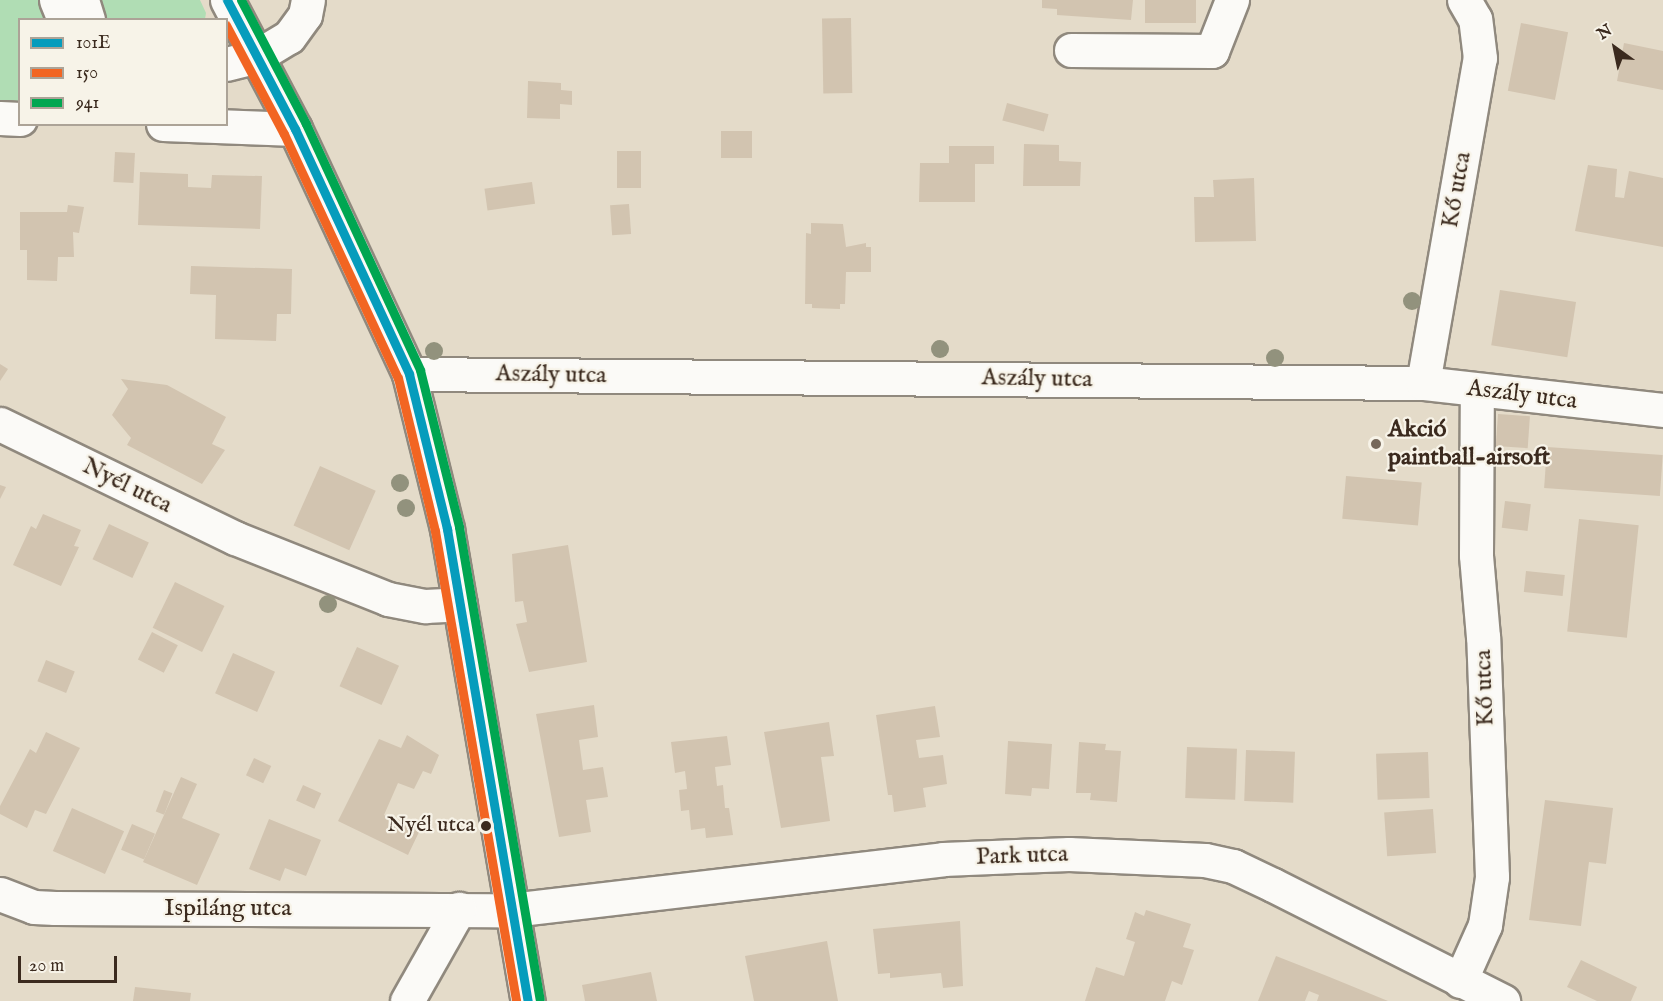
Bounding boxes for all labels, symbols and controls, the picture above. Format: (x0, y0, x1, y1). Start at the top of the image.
legend (18, 18, 228, 126)
north arrow (1585, 18, 1645, 78)
text: N (1594, 21, 1616, 45)
text: 101E (76, 32, 111, 55)
text: 150 (76, 62, 98, 85)
text: 941 (76, 92, 99, 115)
street label: Kő utca (1436, 150, 1478, 230)
street label: Aszály utca (495, 360, 607, 390)
street label: Aszály utca (981, 364, 1093, 394)
street label: Aszály utca (1465, 374, 1579, 416)
place label: Akció paintball-airsoft (1388, 416, 1550, 472)
marker: Akció paintball-airsoft (1369, 437, 1383, 451)
street label: Nyél utca (78, 452, 176, 520)
street label: Kő utca (1469, 649, 1501, 727)
place label: Nyél utca (387, 813, 475, 839)
marker: Nyél utca (480, 820, 492, 832)
street label: Park utca (975, 840, 1069, 872)
street label: Ispiláng utca (164, 895, 292, 923)
scale bar (21, 944, 120, 982)
text: 20 m (29, 955, 64, 978)

